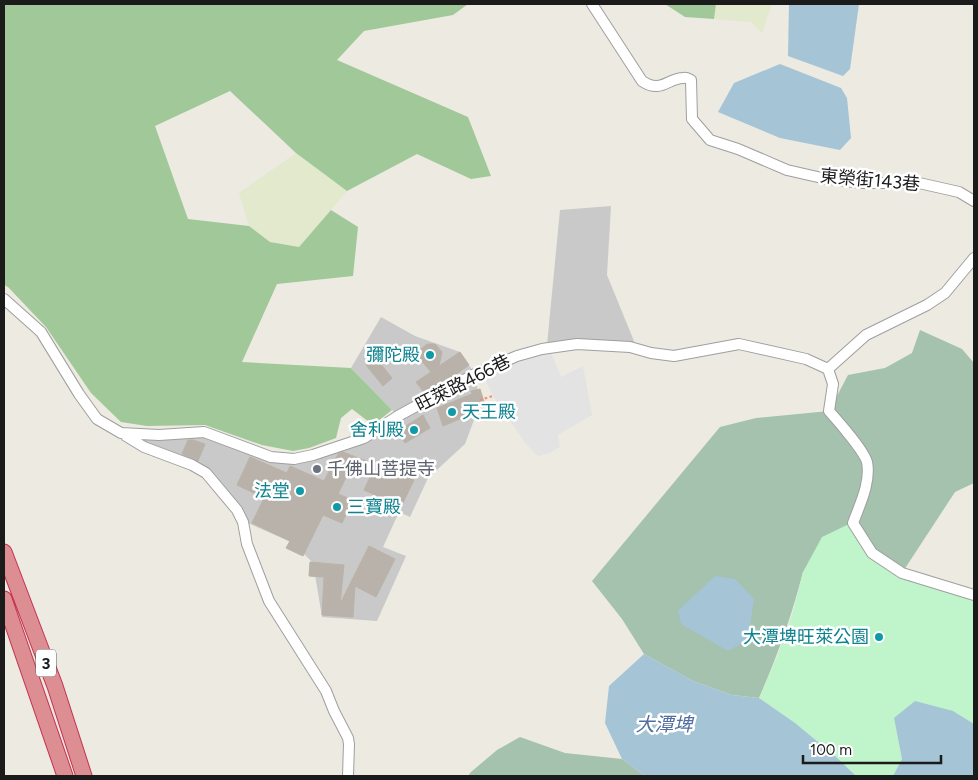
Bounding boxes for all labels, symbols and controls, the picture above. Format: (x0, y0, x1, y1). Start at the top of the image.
street label: 東榮街143巷 (819, 165, 921, 195)
place label: 彌陀殿 (366, 344, 420, 366)
marker: 彌陀殿 (424, 349, 436, 361)
street label: 旺萊路466巷 (412, 350, 514, 416)
place label: 天王殿 (462, 401, 516, 423)
marker: 天王殿 (446, 406, 458, 418)
place label: 舍利殿 (350, 419, 404, 441)
marker: 舍利殿 (408, 424, 420, 436)
place label: 千佛山菩提寺 (327, 458, 435, 480)
marker: 千佛山菩提寺 (311, 463, 323, 475)
place label: 法堂 (254, 480, 290, 502)
marker: 法堂 (294, 485, 306, 497)
place label: 三寶殿 (347, 496, 401, 518)
marker: 三寶殿 (331, 501, 343, 513)
place label: 大潭埤旺萊公園 (743, 626, 869, 648)
marker: 大潭埤旺萊公園 (873, 631, 885, 643)
road number: 3 (36, 650, 56, 676)
water label: 大潭埤 (635, 713, 694, 736)
scale bar (803, 732, 940, 764)
text: 100 m (810, 741, 852, 759)

